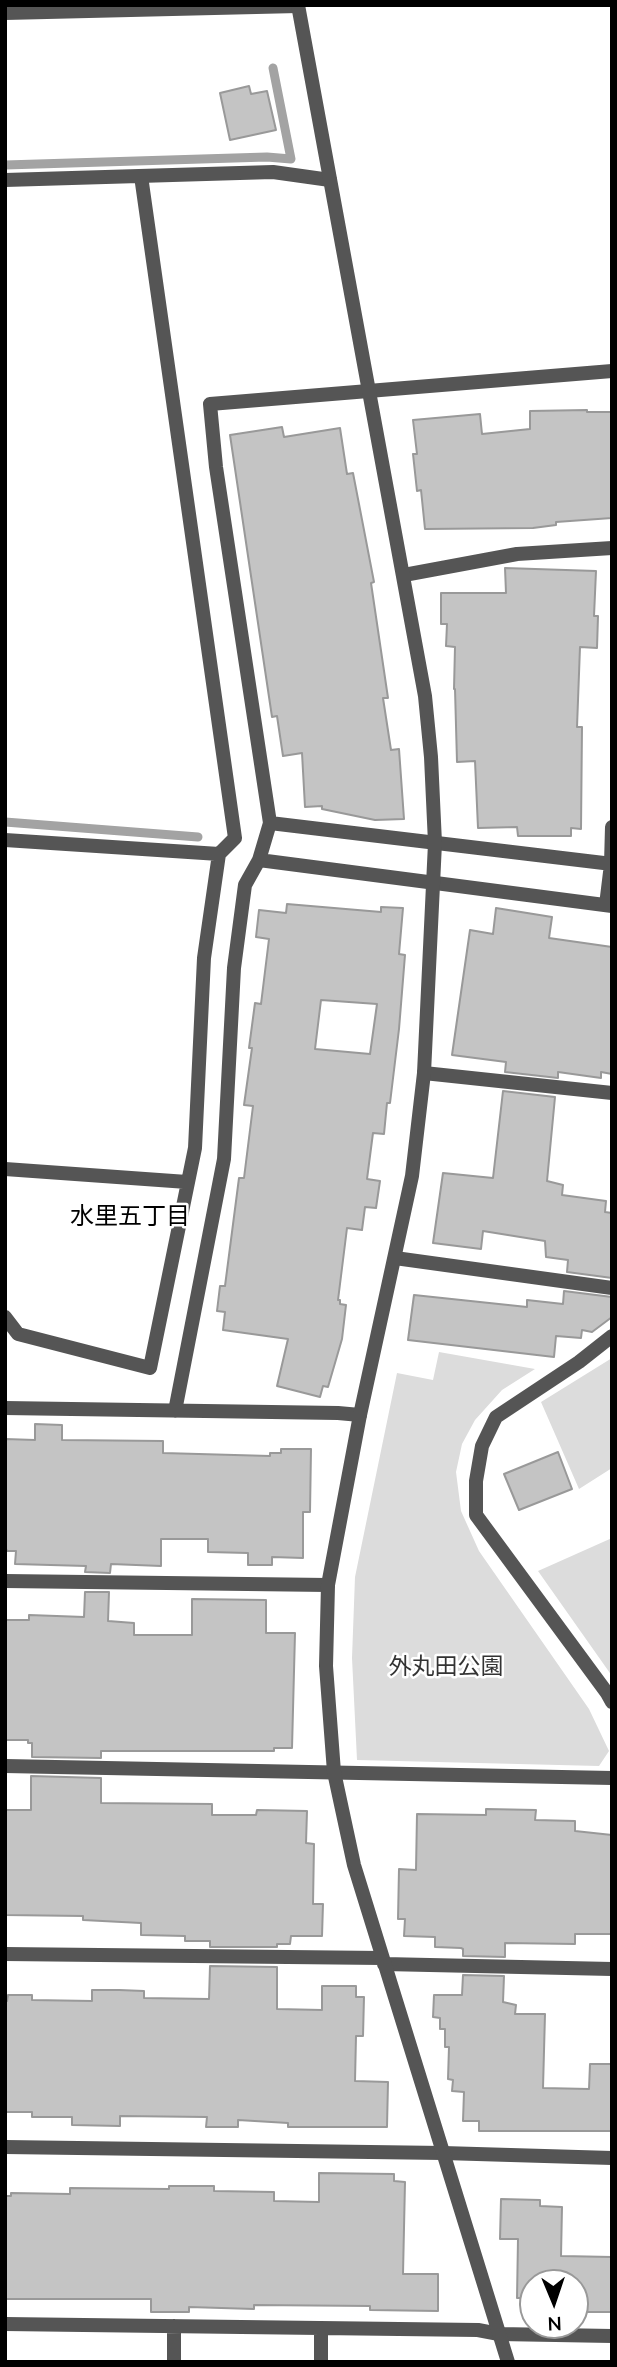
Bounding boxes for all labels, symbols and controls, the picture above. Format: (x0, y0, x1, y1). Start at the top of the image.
district label: 水里五丁目 (70, 1204, 190, 1232)
park label: 外丸田公園 (389, 1654, 503, 1682)
north arrow (519, 2269, 589, 2339)
text: N (547, 2310, 562, 2336)

